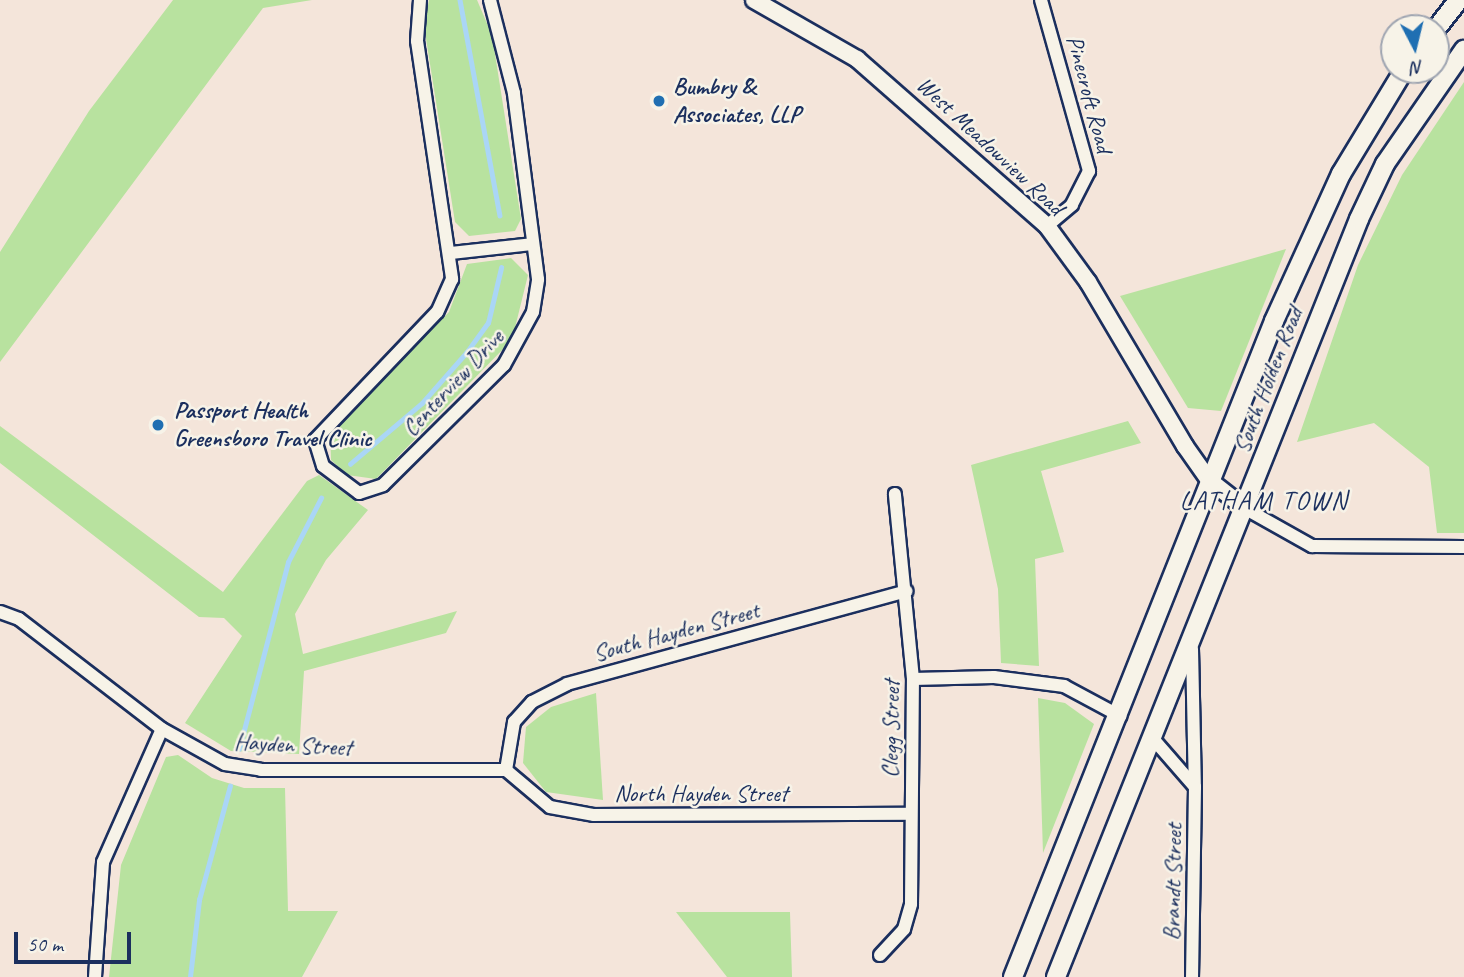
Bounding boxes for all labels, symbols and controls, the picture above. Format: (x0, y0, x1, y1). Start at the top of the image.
north arrow (1380, 14, 1450, 84)
street label: Pinecroft Road (1060, 32, 1118, 156)
text: N (1410, 55, 1425, 80)
street label: West Meadowview Road (910, 70, 1070, 222)
place label: Bumbry & Associates, LLP (673, 73, 800, 129)
marker: Bumbry & Associates, LLP (651, 93, 667, 109)
street label: South Holden Road (1227, 303, 1309, 457)
street label: Centerview Drive (396, 323, 510, 443)
place label: Passport Health Greensboro Travel Clinic (174, 397, 372, 453)
marker: Passport Health Greensboro Travel Clinic (148, 415, 168, 435)
district label: LATHAM TOWN (1181, 485, 1347, 517)
street label: South Hayden Street (590, 596, 762, 668)
street label: Clegg Street (876, 680, 906, 778)
street label: Hayden Street (233, 728, 353, 762)
street label: North Hayden Street (614, 780, 788, 808)
street label: Brandt Street (1158, 823, 1188, 941)
scale bar (18, 918, 135, 962)
text: 50 m (27, 931, 63, 957)

